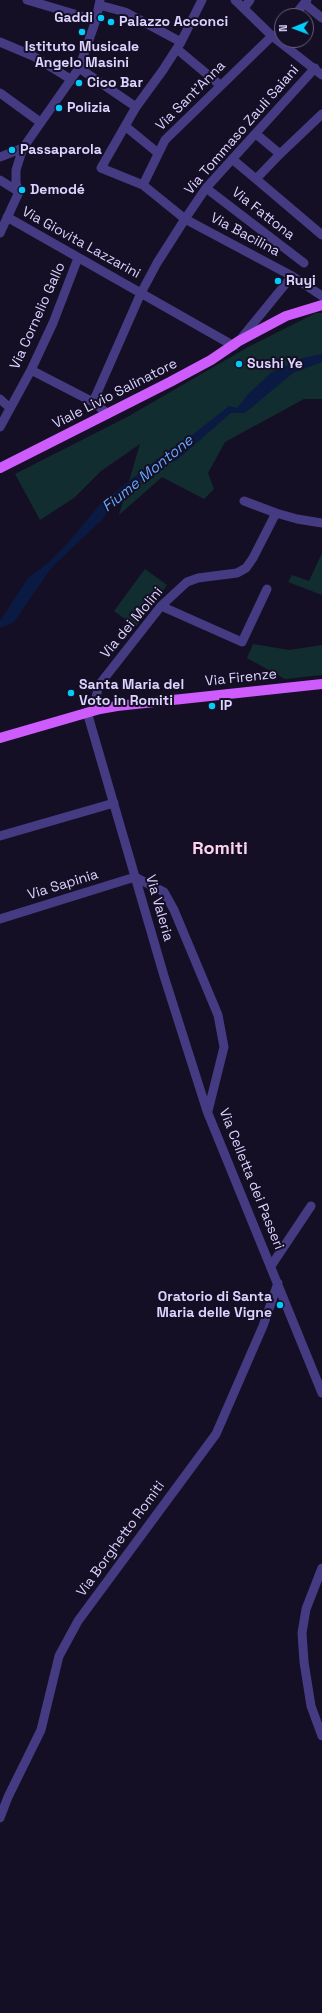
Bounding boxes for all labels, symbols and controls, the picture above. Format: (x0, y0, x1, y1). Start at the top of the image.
north arrow (274, 8, 314, 48)
place label: Gaddi (54, 10, 93, 26)
marker: Gaddi (96, 13, 106, 23)
place label: Palazzo Acconci (119, 14, 228, 30)
marker: Palazzo Acconci (106, 17, 116, 27)
text: N (276, 24, 290, 32)
marker: Istituto Musicale Angelo Masini (77, 27, 87, 37)
place label: Istituto Musicale Angelo Masini (25, 39, 139, 72)
street label: Via Sant'Anna (153, 58, 229, 134)
street label: Via Tommaso Zauli Saiani (181, 62, 303, 198)
place label: Cico Bar (87, 75, 143, 91)
marker: Cico Bar (74, 78, 84, 88)
place label: Polizia (67, 100, 110, 116)
marker: Polizia (54, 103, 64, 113)
place label: Passaparola (20, 142, 102, 158)
marker: Passaparola (7, 145, 17, 155)
place label: Demodé (30, 182, 85, 198)
street label: Via Fattona (228, 184, 298, 244)
marker: Demodé (17, 185, 27, 195)
street label: Via Giovita Lazzarini (19, 203, 143, 283)
street label: Via Bacilina (207, 210, 283, 260)
street label: Via Cornelio Gallo (7, 260, 69, 372)
place label: Ruyi (286, 273, 316, 289)
marker: Ruyi (273, 276, 283, 286)
street label: Viale Livio Salinatore (50, 355, 180, 433)
place label: Sushi Ye (247, 356, 303, 372)
marker: Sushi Ye (234, 359, 244, 369)
water label: Fiume Montone (99, 432, 197, 516)
street label: Via dei Molini (97, 584, 167, 662)
street label: Via Firenze (204, 666, 278, 690)
place label: Santa Maria del Voto in Romiti (79, 677, 184, 710)
marker: Santa Maria del Voto in Romiti (66, 688, 76, 698)
place label: IP (220, 698, 232, 714)
marker: IP (207, 701, 217, 711)
district label: Romiti (192, 838, 248, 860)
street label: Via Sapinia (26, 866, 100, 904)
street label: Via Valeria (141, 873, 177, 943)
street label: Via Celletta dei Passeri (215, 1106, 287, 1252)
place label: Oratorio di Santa Maria delle Vigne (157, 1289, 272, 1322)
marker: Oratorio di Santa Maria delle Vigne (275, 1300, 285, 1310)
street label: Via Borghetto Romiti (73, 1478, 169, 1600)

